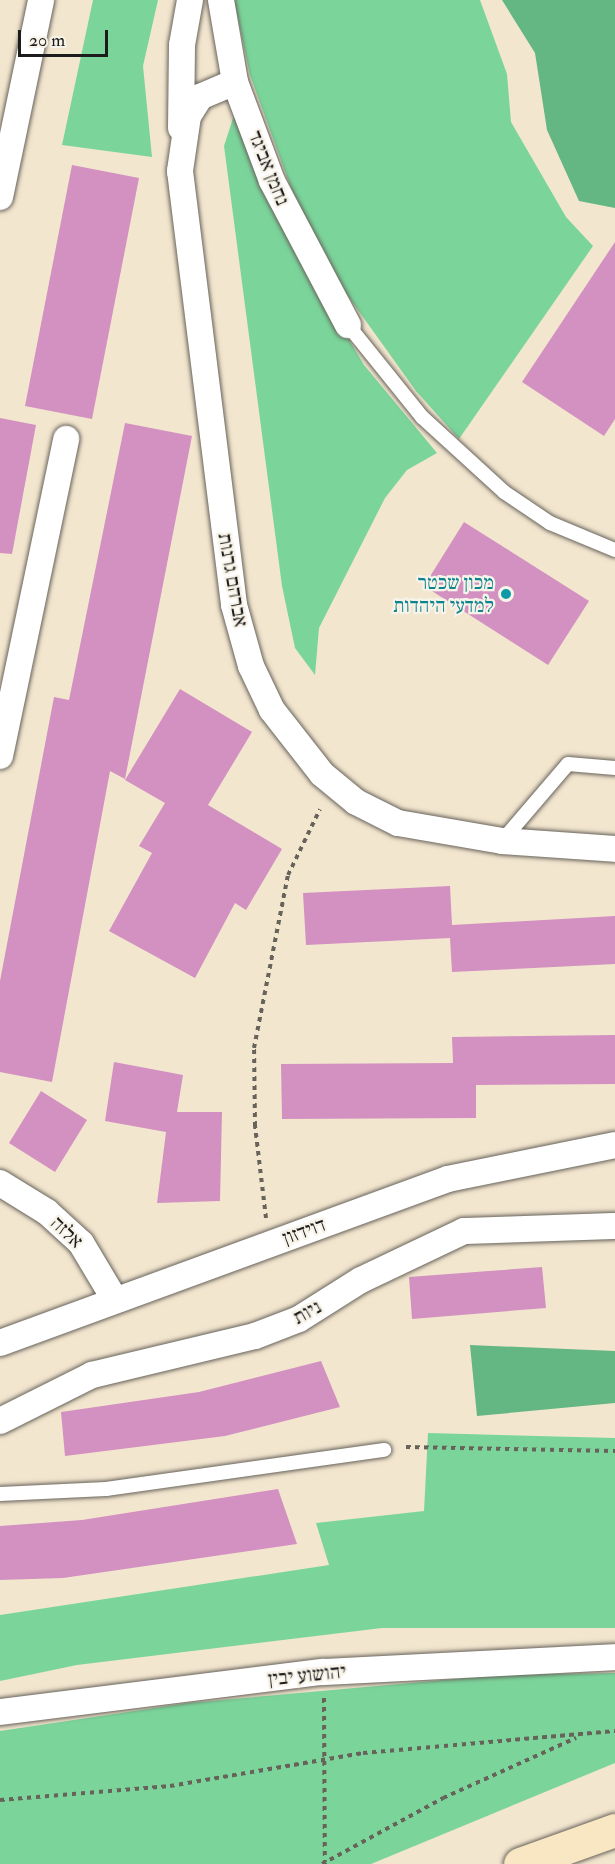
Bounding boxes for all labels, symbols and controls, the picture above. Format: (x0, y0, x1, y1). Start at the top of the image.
scale bar (21, 18, 111, 56)
text: 20 m (29, 29, 65, 52)
street label: נחמן אביגד (243, 127, 295, 209)
street label: אברהם גרנות (213, 531, 253, 629)
place label: מכון שכטר למדעי היהדות (393, 570, 494, 617)
marker: מכון שכטר למדעי היהדות (499, 587, 513, 601)
street label: אלזה (46, 1211, 88, 1253)
street label: דוידזון (279, 1212, 329, 1250)
street label: ניות (289, 1295, 325, 1329)
street label: יהושוע יבין (267, 1659, 347, 1691)

